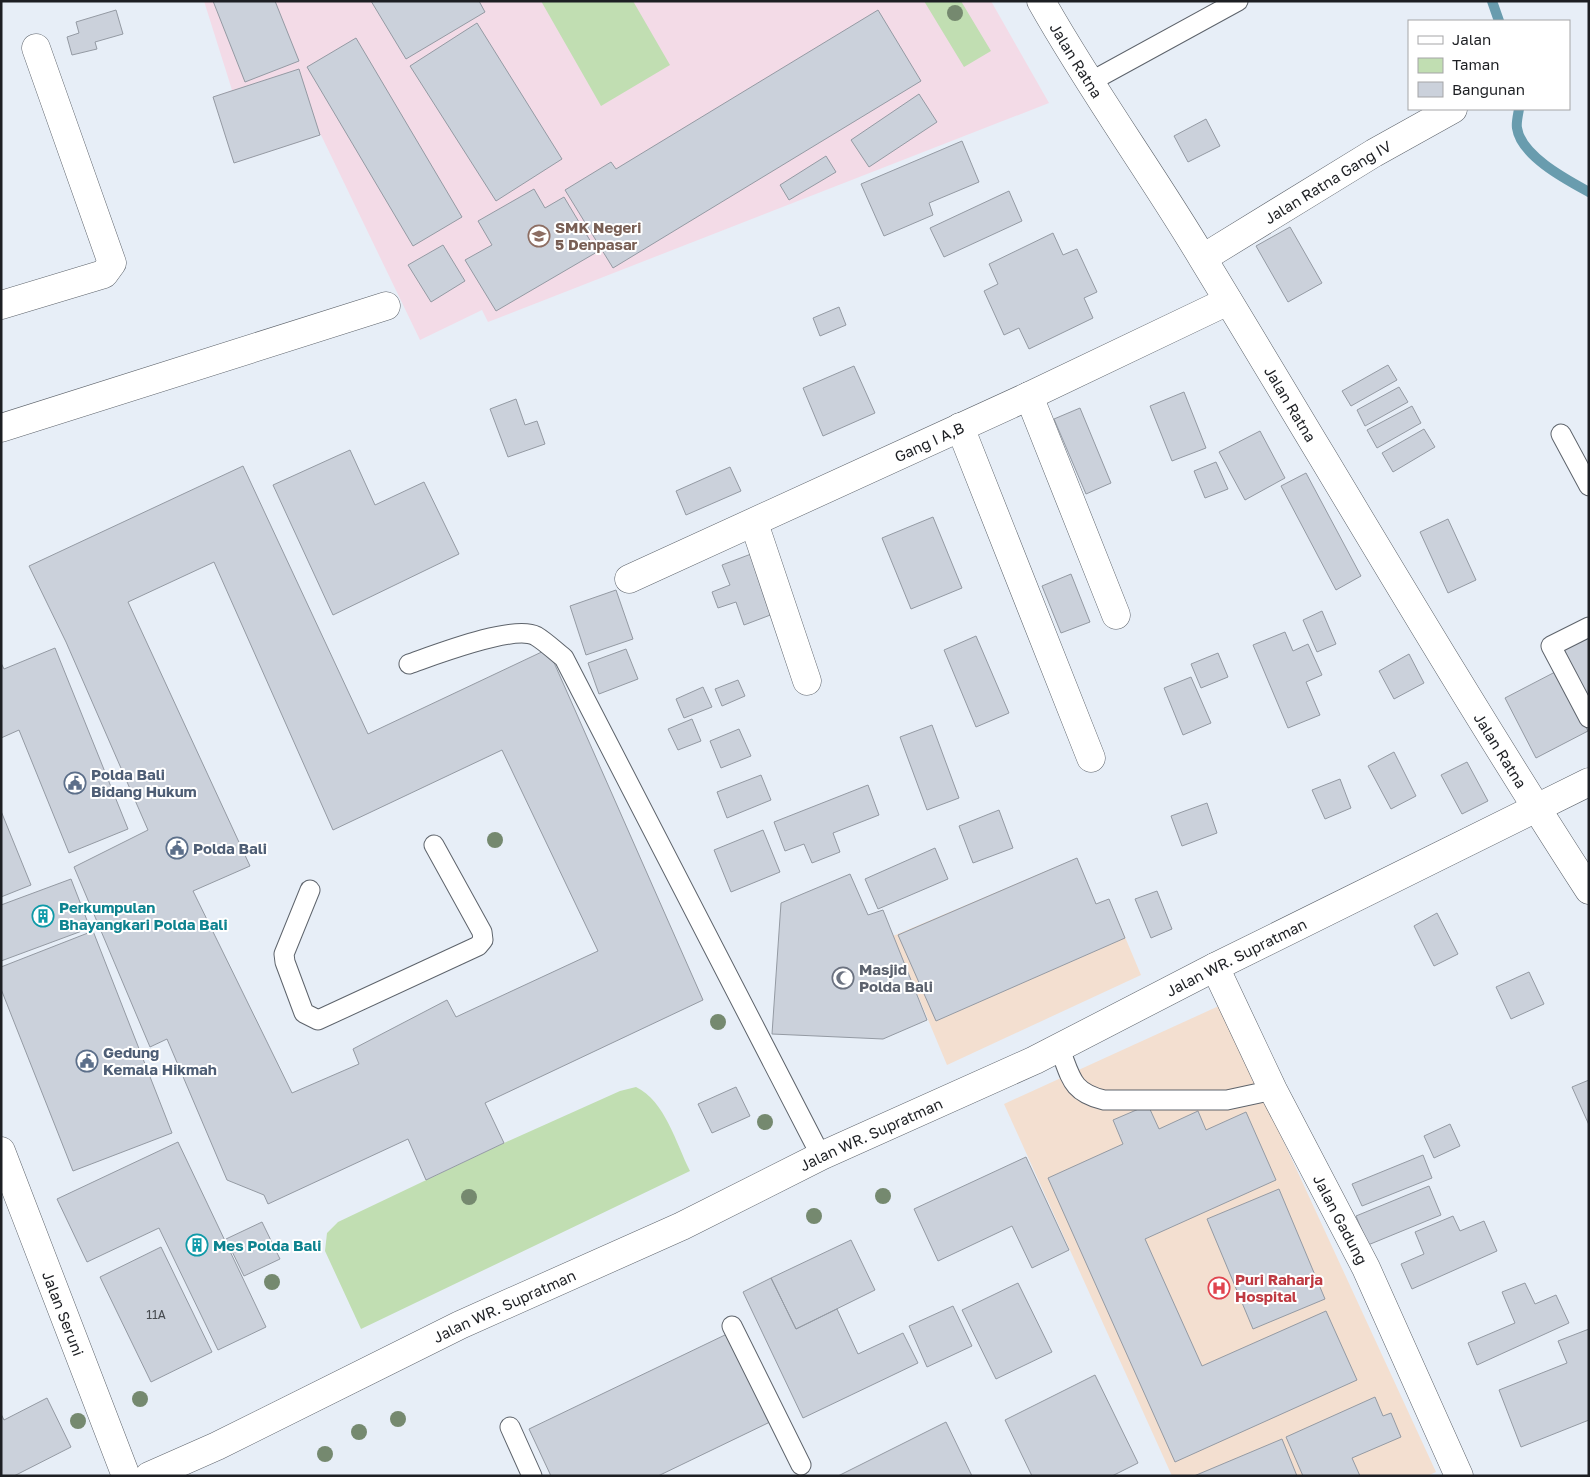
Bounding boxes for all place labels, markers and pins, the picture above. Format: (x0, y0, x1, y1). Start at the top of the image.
place label: SMK Negeri 5 Denpasar (555, 218, 641, 253)
school or university icon: SMK Negeri 5 Denpasar (527, 224, 551, 248)
place label: Polda Bali Bidang Hukum (91, 765, 197, 800)
public building icon: Polda Bali Bidang Hukum (63, 771, 87, 795)
public building icon: Polda Bali (165, 836, 189, 860)
place label: Polda Bali (193, 839, 267, 857)
place label: Perkumpulan Bhayangkari Polda Bali (59, 898, 228, 933)
building icon: Perkumpulan Bhayangkari Polda Bali (31, 904, 55, 928)
place label: Masjid Polda Bali (859, 960, 933, 995)
mosque icon: Masjid Polda Bali (831, 966, 855, 990)
place label: Gedung Kemala Hikmah (103, 1043, 217, 1078)
public building icon: Gedung Kemala Hikmah (75, 1049, 99, 1073)
building icon: Mes Polda Bali (185, 1233, 209, 1257)
place label: Mes Polda Bali (213, 1236, 321, 1254)
place label: Puri Raharja Hospital (1235, 1270, 1323, 1305)
hospital icon: Puri Raharja Hospital (1207, 1276, 1231, 1300)

